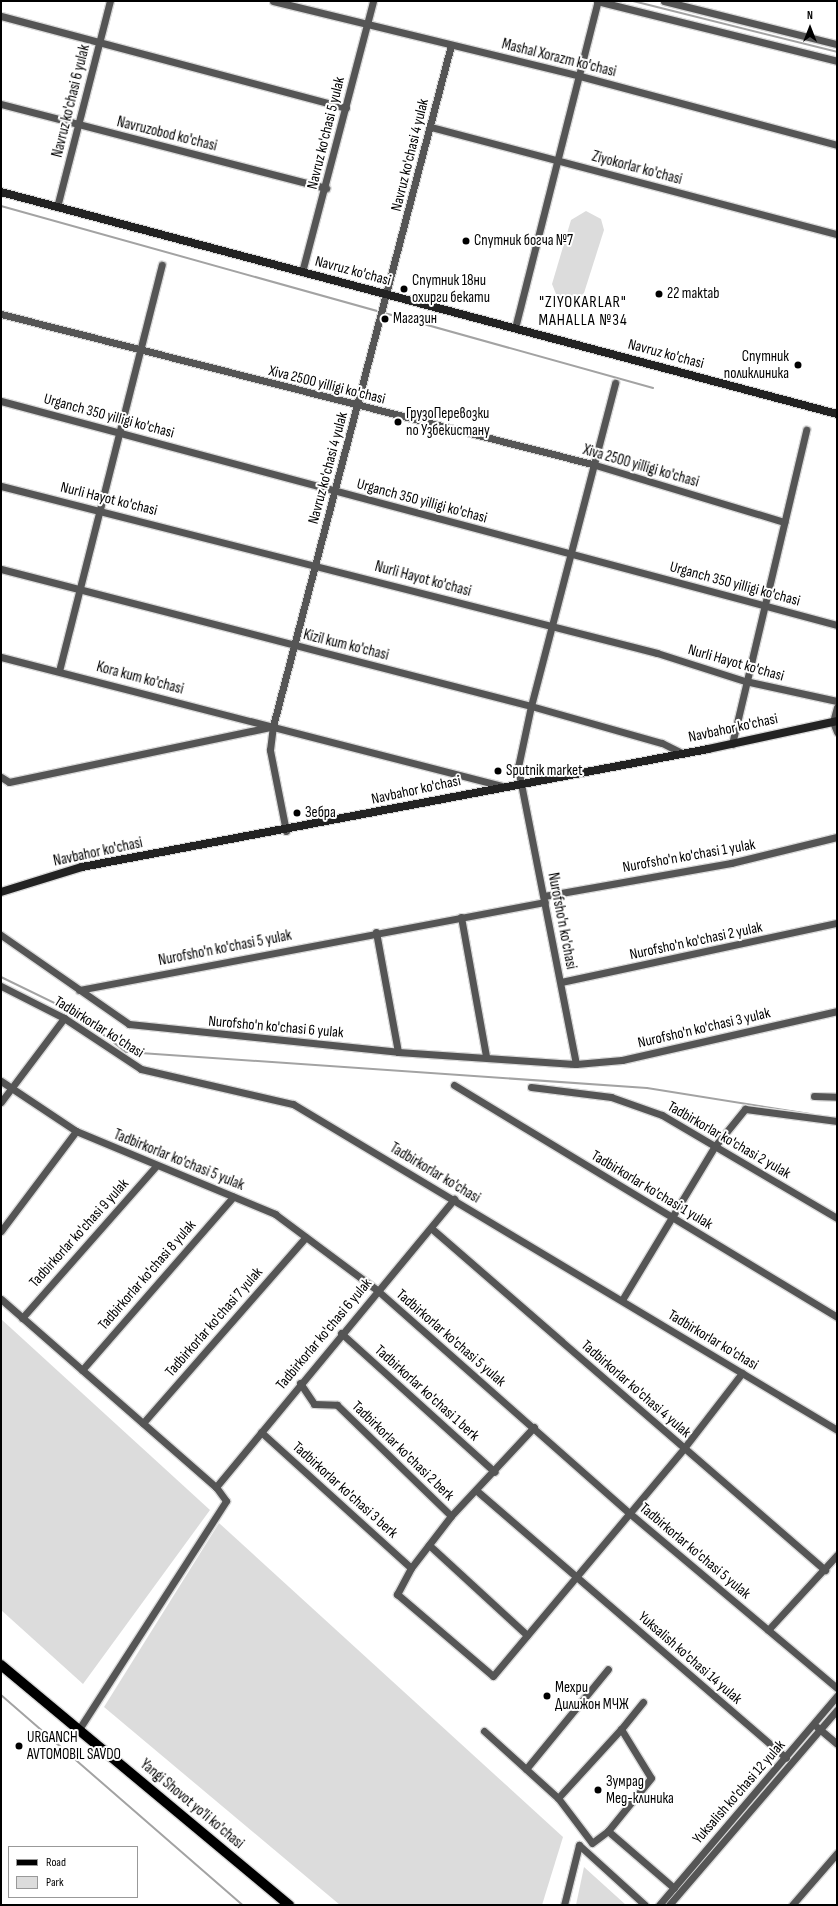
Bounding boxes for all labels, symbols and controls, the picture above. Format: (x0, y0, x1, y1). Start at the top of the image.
north arrow (790, 8, 830, 48)
text: N (807, 9, 813, 22)
street label: Mashal Xorazm ko'chasi (500, 35, 618, 81)
street label: Navruz ko'chasi 6 yulak (48, 43, 94, 159)
street label: Navruz ko'chasi 5 yulak (303, 75, 349, 191)
street label: Navruz ko'chasi 4 yulak (387, 97, 433, 213)
street label: Navruzobod ko'chasi (115, 113, 219, 155)
street label: Ziyokorlar ko'chasi (590, 147, 684, 189)
place label: Спутник богча №7 (474, 232, 573, 250)
marker: Спутник богча №7 (461, 236, 471, 246)
street label: Navruz ko'chasi (313, 252, 393, 290)
place label: Спутник 18ни охирги бекати (412, 271, 490, 306)
marker: Спутник 18ни охирги бекати (399, 284, 409, 294)
place label: 22 maktab (667, 285, 719, 303)
marker: 22 maktab (654, 289, 664, 299)
district label: "ZIYOKARLAR" MAHALLA №34 (538, 293, 628, 331)
place label: Магазин (393, 310, 437, 328)
marker: Магазин (380, 314, 390, 324)
street label: Navruz ko'chasi (626, 335, 706, 373)
place label: Спутник поликлиника (724, 347, 789, 382)
marker: Спутник поликлиника (792, 359, 804, 371)
street label: Xiva 2500 yilligi ko'chasi (267, 362, 387, 408)
street label: Urganch 350 yilligi ko'chasi (42, 390, 176, 442)
place label: ГрузоПеревозки по Узбекистану (406, 404, 490, 439)
street label: Navruz ko'chasi 4 yulak (304, 410, 352, 526)
marker: ГрузоПеревозки по Узбекистану (393, 417, 403, 427)
street label: Xiva 2500 yilligi ko'chasi (581, 441, 701, 491)
street label: Urganch 350 yilligi ko'chasi (355, 475, 489, 527)
street label: Nurli Hayot ko'chasi (59, 478, 159, 520)
street label: Nurli Hayot ko'chasi (373, 557, 473, 601)
street label: Urganch 350 yilligi ko'chasi (668, 558, 802, 610)
street label: Kizil kum ko'chasi (301, 626, 391, 664)
street label: Nurli Hayot ko'chasi (686, 641, 786, 685)
street label: Kora kum ko'chasi (94, 658, 186, 698)
street label: Navbahor ko'chasi (687, 710, 779, 746)
place label: Sputnik market (506, 762, 583, 780)
marker: Sputnik market (493, 766, 503, 776)
street label: Navbahor ko'chasi (370, 772, 462, 808)
place label: Зебра (305, 804, 336, 822)
marker: Зебра (292, 808, 302, 818)
street label: Navbahor ko'chasi (52, 834, 144, 870)
street label: Nurofsho'n ko'chasi 1 yulak (621, 835, 757, 877)
street label: Nurofsho'n ko'chasi (544, 871, 580, 971)
street label: Nurofsho'n ko'chasi 2 yulak (628, 918, 764, 964)
street label: Nurofsho'n ko'chasi 5 yulak (157, 926, 293, 970)
street label: Tadbirkorlar ko'chasi (51, 992, 147, 1062)
street label: Nurofsho'n ko'chasi 3 yulak (636, 1004, 772, 1052)
street label: Nurofsho'n ko'chasi 6 yulak (208, 1012, 344, 1042)
street label: Tadbirkorlar ko'chasi 2 yulak (664, 1097, 794, 1183)
street label: Tadbirkorlar ko'chasi 5 yulak (111, 1126, 247, 1194)
street label: Tadbirkorlar ko'chasi (387, 1139, 483, 1207)
street label: Tadbirkorlar ko'chasi 1 yulak (588, 1147, 716, 1233)
street label: Tadbirkorlar ko'chasi 9 yulak (25, 1175, 133, 1291)
street label: Tadbirkorlar ko'chasi 8 yulak (94, 1216, 200, 1334)
street label: Tadbirkorlar ko'chasi 7 yulak (162, 1264, 266, 1380)
street label: Tadbirkorlar ko'chasi 6 yulak (272, 1275, 376, 1393)
street label: Tadbirkorlar ko'chasi 5 yulak (393, 1286, 509, 1390)
street label: Tadbirkorlar ko'chasi (665, 1306, 761, 1374)
street label: Tadbirkorlar ko'chasi 4 yulak (577, 1336, 695, 1442)
street label: Tadbirkorlar ko'chasi 1 berk (371, 1341, 483, 1445)
street label: Tadbirkorlar ko'chasi 2 berk (348, 1397, 458, 1505)
street label: Tadbirkorlar ko'chasi 3 berk (289, 1438, 401, 1542)
street label: Tadbirkorlar ko'chasi 5 yulak (636, 1499, 754, 1603)
street label: Yuksalish ko'chasi 14 yulak (634, 1608, 746, 1708)
place label: Мехри Дилижон МЧЖ (555, 1678, 629, 1713)
marker: Мехри Дилижон МЧЖ (542, 1691, 552, 1701)
place label: URGANCH AVTOMOBIL SAVDO (27, 1728, 121, 1763)
street label: Yuksalish ko'chasi 12 yulak (689, 1736, 789, 1848)
marker: URGANCH AVTOMOBIL SAVDO (14, 1741, 24, 1751)
street label: Yangi Shovot yo'li ko'chasi (137, 1755, 247, 1853)
place label: Зумрад Мед-клиника (606, 1772, 674, 1807)
marker: Зумрад Мед-клиника (593, 1785, 603, 1795)
legend (8, 1846, 138, 1898)
text: Road (46, 1855, 66, 1870)
text: Park (46, 1875, 64, 1890)

